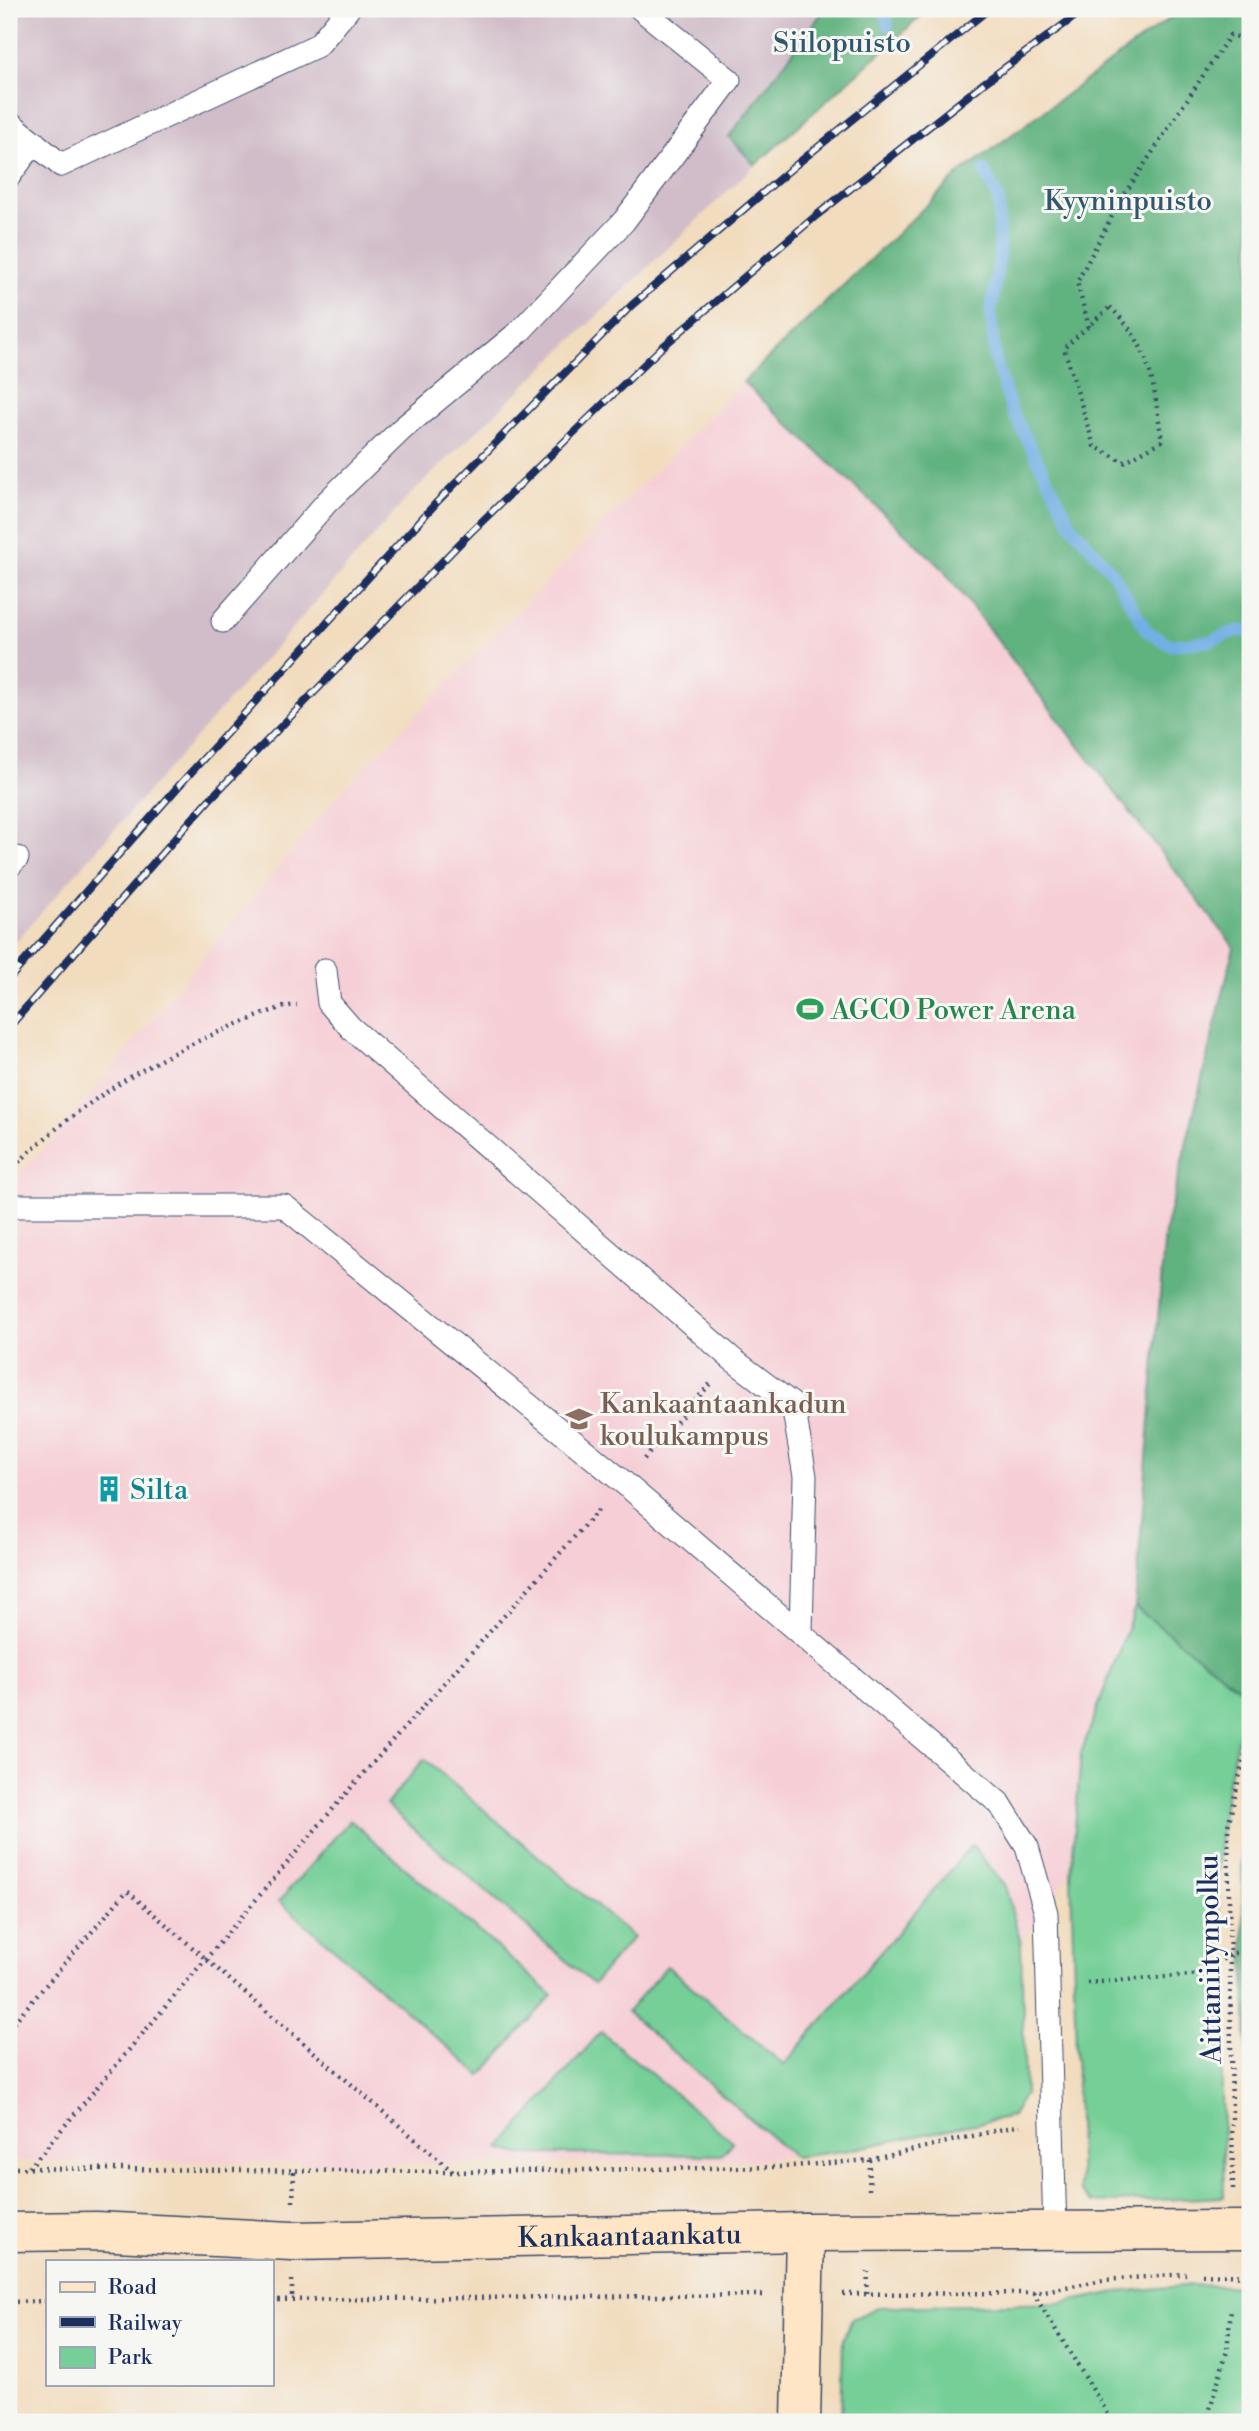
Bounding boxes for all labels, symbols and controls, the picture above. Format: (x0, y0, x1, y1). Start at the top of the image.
park label: Siilopuisto (773, 26, 911, 61)
park label: Kyyninpuisto (1044, 184, 1212, 219)
place label: AGCO Power Arena (830, 993, 1077, 1028)
sports icon: AGCO Power Arena (795, 994, 825, 1024)
place label: Kankaantaankadun koulukampus (600, 1387, 847, 1454)
school or university icon: Kankaantaankadun koulukampus (564, 1404, 594, 1434)
place label: Silta (130, 1473, 189, 1508)
building icon: Silta (94, 1474, 124, 1504)
street label: Aittaniitynpolku (1191, 1854, 1230, 2065)
street label: Kankaantaankatu (517, 2217, 742, 2256)
legend (46, 2260, 273, 2386)
text: Road (108, 2275, 157, 2301)
text: Railway (108, 2311, 183, 2337)
text: Park (108, 2345, 153, 2371)

